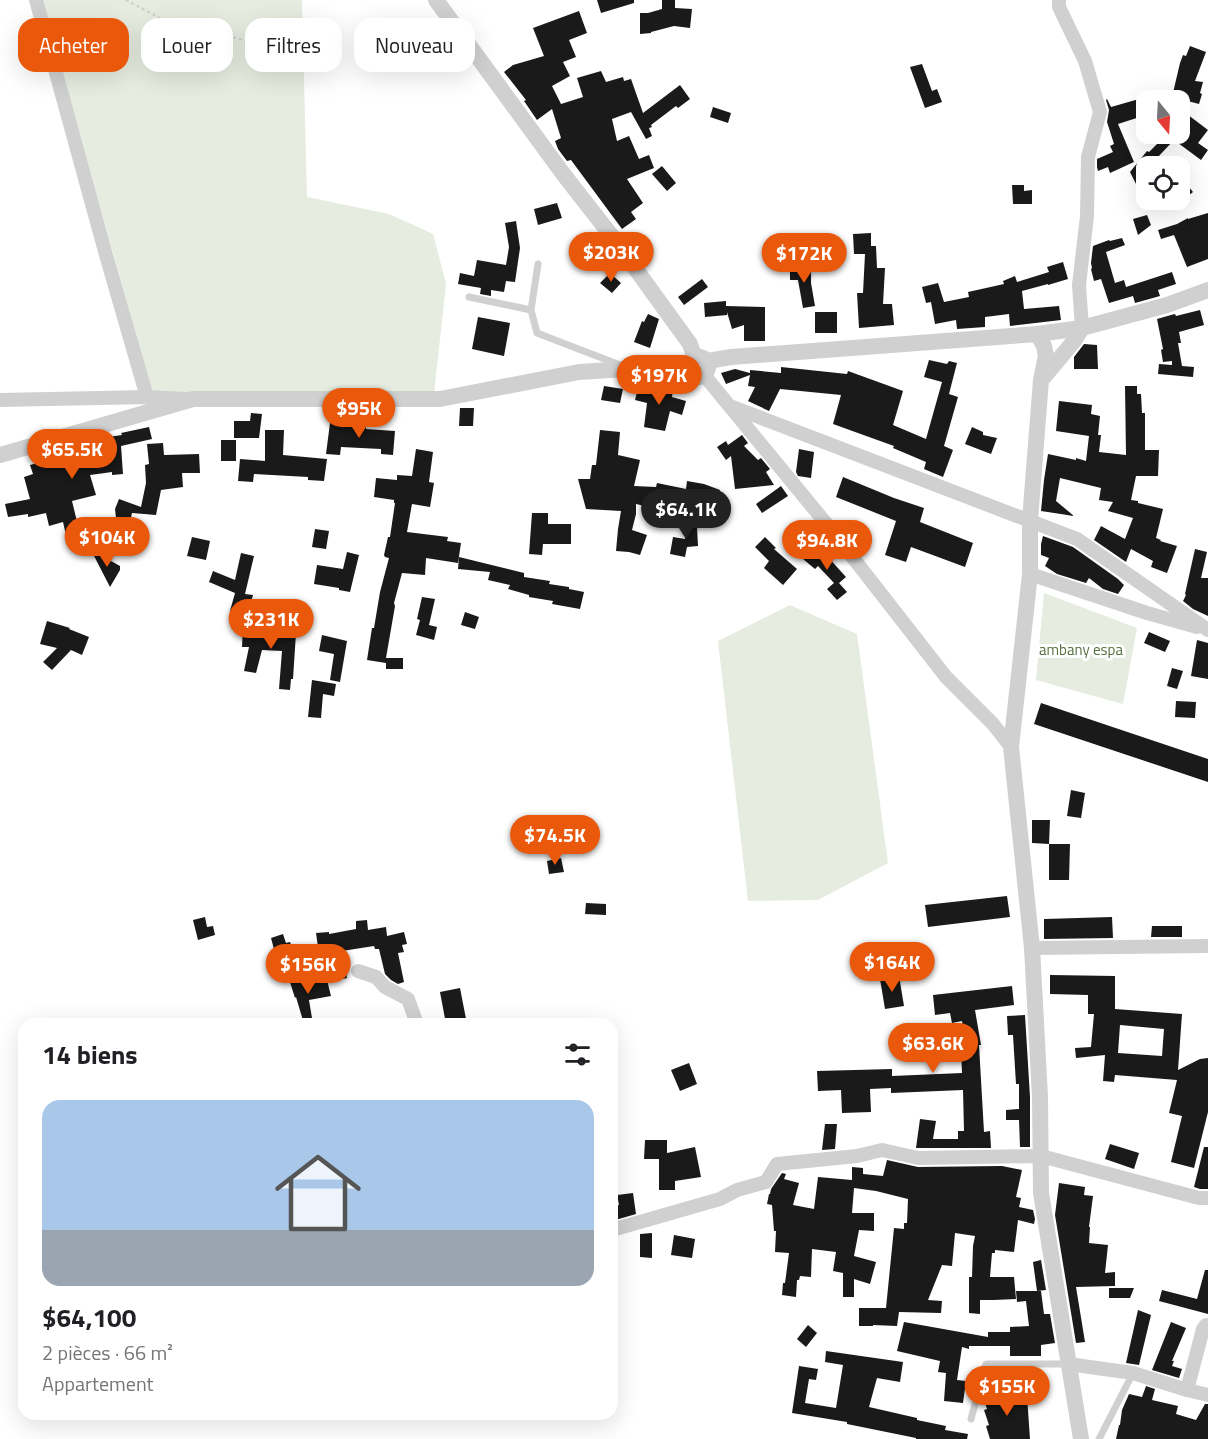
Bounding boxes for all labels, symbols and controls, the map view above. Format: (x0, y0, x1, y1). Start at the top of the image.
chip: Acheter (18, 18, 129, 72)
chip: Louer (141, 18, 233, 72)
chip: Filtres (245, 18, 342, 72)
chip: Nouveau (354, 18, 475, 72)
north arrow (1136, 90, 1190, 144)
map controls (1136, 90, 1190, 210)
button: locate (1136, 156, 1190, 210)
pin: $203K (569, 232, 653, 283)
pin: $172K (762, 233, 846, 284)
text: $203K (583, 236, 639, 267)
text: $172K (776, 237, 832, 268)
pin: $197K (617, 355, 701, 406)
text: $197K (631, 359, 687, 390)
pin: $95K (323, 388, 395, 439)
text: $95K (336, 392, 382, 423)
pin: $65.5K (23, 429, 121, 480)
text: $65.5K (41, 433, 103, 464)
pin: $64.1K (637, 489, 735, 540)
text: $64.1K (655, 493, 717, 524)
pin: $104K (65, 517, 149, 568)
pin: $94.8K (778, 520, 876, 571)
text: $104K (79, 521, 135, 552)
text: $94.8K (796, 524, 858, 555)
pin: $231K (229, 599, 313, 650)
text: $231K (243, 603, 299, 634)
park label: ambany espa (1039, 638, 1123, 661)
pin: $74.5K (506, 815, 604, 866)
text: $74.5K (524, 819, 586, 850)
pin: $164K (850, 942, 934, 993)
pin: $156K (266, 944, 350, 995)
text: $164K (864, 946, 920, 977)
text: $156K (280, 948, 336, 979)
pin: $63.6K (884, 1023, 982, 1074)
text: $63.6K (902, 1027, 964, 1058)
text: 14 biens (42, 1035, 138, 1074)
icon: filters (561, 1038, 594, 1071)
icon: home (264, 1139, 372, 1247)
text: $64,100 (42, 1298, 136, 1337)
text: 2 pièces · 66 m² (42, 1337, 173, 1368)
pin: $155K (965, 1366, 1049, 1417)
text: Appartement (42, 1368, 154, 1399)
text: $155K (979, 1370, 1035, 1401)

